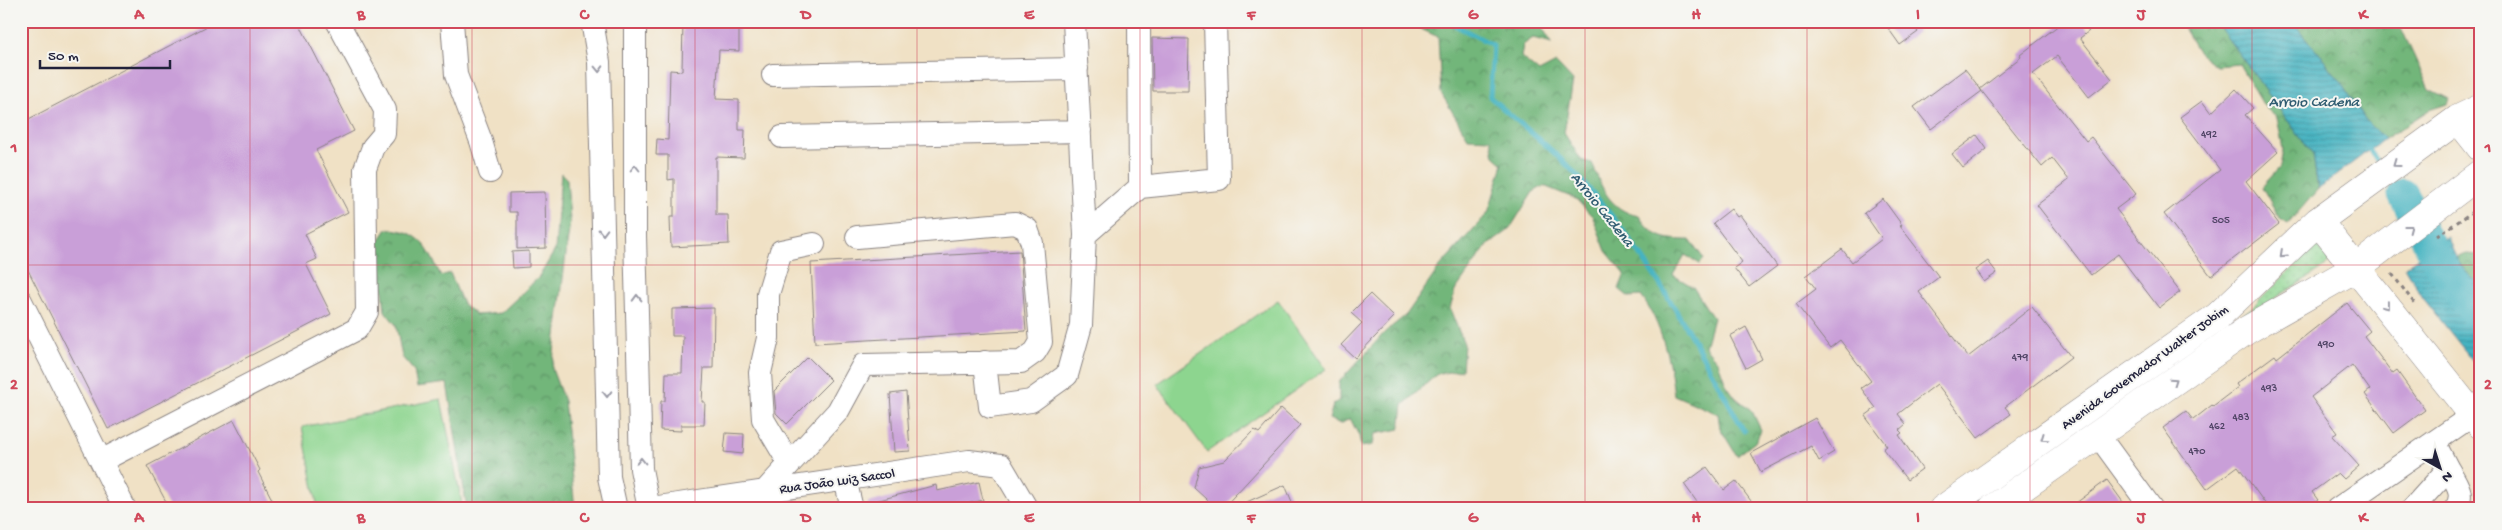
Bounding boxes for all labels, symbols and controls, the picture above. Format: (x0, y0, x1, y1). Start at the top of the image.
text: A (133, 7, 145, 26)
text: B (356, 7, 366, 26)
text: C (579, 7, 590, 26)
text: D (799, 7, 812, 26)
text: E (1024, 7, 1035, 26)
text: F (1246, 7, 1257, 26)
text: G (1468, 7, 1479, 26)
text: H (1691, 7, 1701, 26)
text: I (1916, 7, 1920, 26)
text: J (2136, 7, 2147, 26)
text: K (2358, 7, 2370, 26)
scale bar (40, 38, 170, 70)
text: 50 m (48, 48, 79, 66)
one-way arrow (594, 66, 605, 74)
water label: Arroio Cadena (2269, 94, 2361, 112)
house number: 492 (2201, 129, 2218, 141)
text: 1 (10, 140, 17, 159)
text: 1 (2484, 140, 2491, 159)
one-way arrow (2393, 159, 2402, 167)
one-way arrow (630, 164, 640, 172)
water label: Arroio Cadena (1566, 170, 1638, 252)
house number: 505 (2212, 215, 2230, 227)
one-way arrow (2403, 225, 2412, 233)
one-way arrow (598, 228, 608, 236)
one-way arrow (2280, 248, 2289, 257)
one-way arrow (632, 294, 642, 302)
one-way arrow (2381, 300, 2389, 309)
street label: Avenida Governador Walter Jobim (2059, 302, 2232, 434)
house number: 490 (2318, 339, 2334, 351)
house number: 479 (2012, 352, 2029, 364)
text: 2 (10, 377, 18, 396)
text: 2 (2484, 377, 2492, 396)
one-way arrow (2168, 378, 2178, 387)
house number: 493 (2261, 383, 2277, 395)
one-way arrow (601, 391, 612, 399)
house number: 483 (2233, 412, 2250, 424)
house number: 462 (2209, 421, 2226, 433)
one-way arrow (2040, 432, 2049, 441)
north arrow (2414, 442, 2464, 492)
house number: 470 (2188, 446, 2206, 458)
one-way arrow (636, 457, 646, 464)
street label: Rua João Luiz Saccol (779, 466, 896, 499)
text: N (2438, 467, 2456, 486)
text: A (133, 510, 145, 529)
text: B (356, 510, 366, 529)
text: C (579, 510, 590, 529)
text: D (799, 510, 812, 529)
text: E (1024, 510, 1035, 529)
text: F (1246, 510, 1257, 529)
text: G (1468, 510, 1479, 529)
text: H (1691, 510, 1701, 529)
text: I (1916, 510, 1920, 529)
text: J (2136, 510, 2147, 529)
text: K (2358, 510, 2370, 529)

